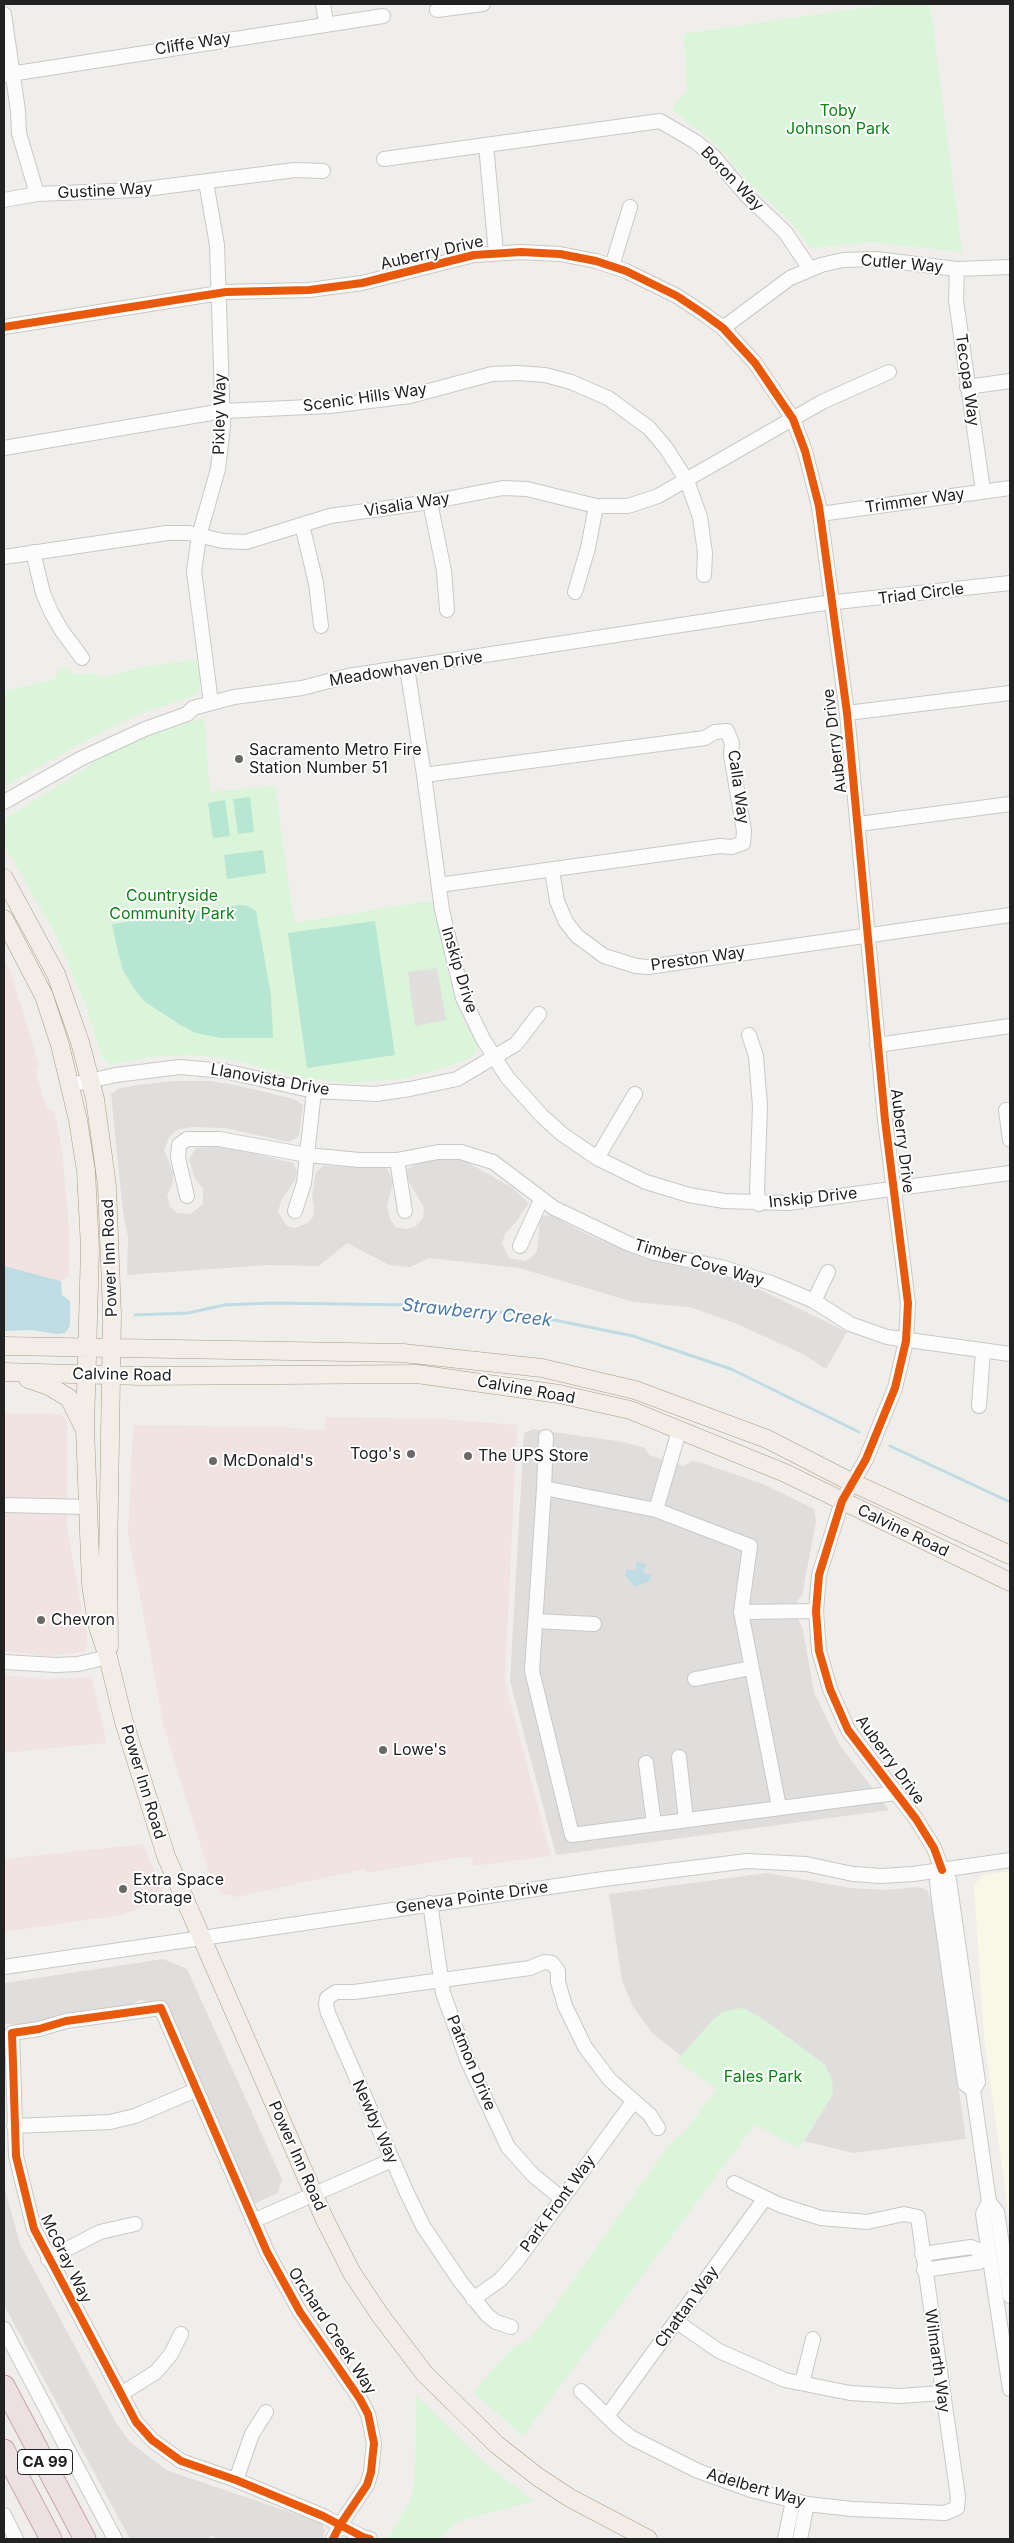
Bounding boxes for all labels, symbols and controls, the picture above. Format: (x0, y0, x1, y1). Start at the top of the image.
street label: Cliffe Way (154, 29, 232, 59)
park label: Toby Johnson Park (786, 101, 890, 139)
street label: Boron Way (697, 143, 767, 215)
street label: Gustine Way (57, 179, 153, 203)
street label: Auberry Drive (379, 232, 485, 274)
street label: Cutler Way (860, 251, 944, 277)
street label: Tecopa Way (951, 332, 983, 428)
street label: Pixley Way (210, 373, 230, 455)
street label: Scenic Hills Way (302, 380, 428, 416)
street label: Trimmer Way (864, 485, 966, 517)
street label: Visalia Way (363, 489, 451, 521)
street label: Triad Circle (877, 579, 965, 609)
street label: Meadowhaven Drive (328, 647, 484, 691)
street label: Auberry Drive (819, 688, 851, 794)
place label: Sacramento Metro Fire Station Number 51 (249, 740, 422, 778)
street label: Calla Way (723, 749, 753, 825)
marker: Sacramento Metro Fire Station Number 51 (233, 753, 245, 765)
park label: Countryside Community Park (109, 886, 235, 924)
street label: Inskip Drive (437, 925, 481, 1015)
street label: Preston Way (650, 943, 746, 975)
street label: Llanovista Drive (209, 1060, 331, 1100)
street label: Auberry Drive (886, 1088, 918, 1194)
street label: Inskip Drive (768, 1184, 858, 1212)
street label: Power Inn Road (98, 1199, 122, 1317)
street label: Timber Cove Way (632, 1235, 766, 1291)
water label: Strawberry Creek (401, 1294, 553, 1332)
street label: Calvine Road (72, 1365, 172, 1385)
street label: Calvine Road (475, 1372, 577, 1408)
place label: Togo's (350, 1444, 401, 1464)
place label: The UPS Store (478, 1446, 589, 1466)
marker: Togo's (405, 1448, 417, 1460)
marker: The UPS Store (462, 1450, 474, 1462)
place label: McDonald's (223, 1451, 313, 1471)
marker: McDonald's (207, 1455, 219, 1467)
street label: Calvine Road (854, 1501, 952, 1561)
place label: Chevron (51, 1610, 115, 1630)
marker: Chevron (35, 1614, 47, 1626)
street label: Auberry Drive (851, 1712, 929, 1808)
street label: Power Inn Road (117, 1723, 169, 1841)
place label: Lowe's (393, 1740, 446, 1760)
marker: Lowe's (377, 1744, 389, 1756)
place label: Extra Space Storage (133, 1870, 224, 1908)
street label: Geneva Pointe Drive (395, 1878, 549, 1918)
marker: Extra Space Storage (117, 1883, 129, 1895)
street label: Patmon Drive (442, 2012, 500, 2114)
park label: Fales Park (724, 2067, 802, 2087)
street label: Newby Way (348, 2077, 402, 2167)
street label: Power Inn Road (264, 2098, 330, 2214)
street label: Park Front Way (516, 2152, 600, 2256)
street label: McGray Way (36, 2211, 96, 2307)
street label: Chattan Way (651, 2263, 723, 2351)
street label: Orchard Creek Way (284, 2264, 380, 2398)
street label: Wilmarth Way (920, 2308, 954, 2414)
road number: CA 99 (18, 2450, 72, 2474)
street label: Adelbert Way (704, 2465, 808, 2511)

